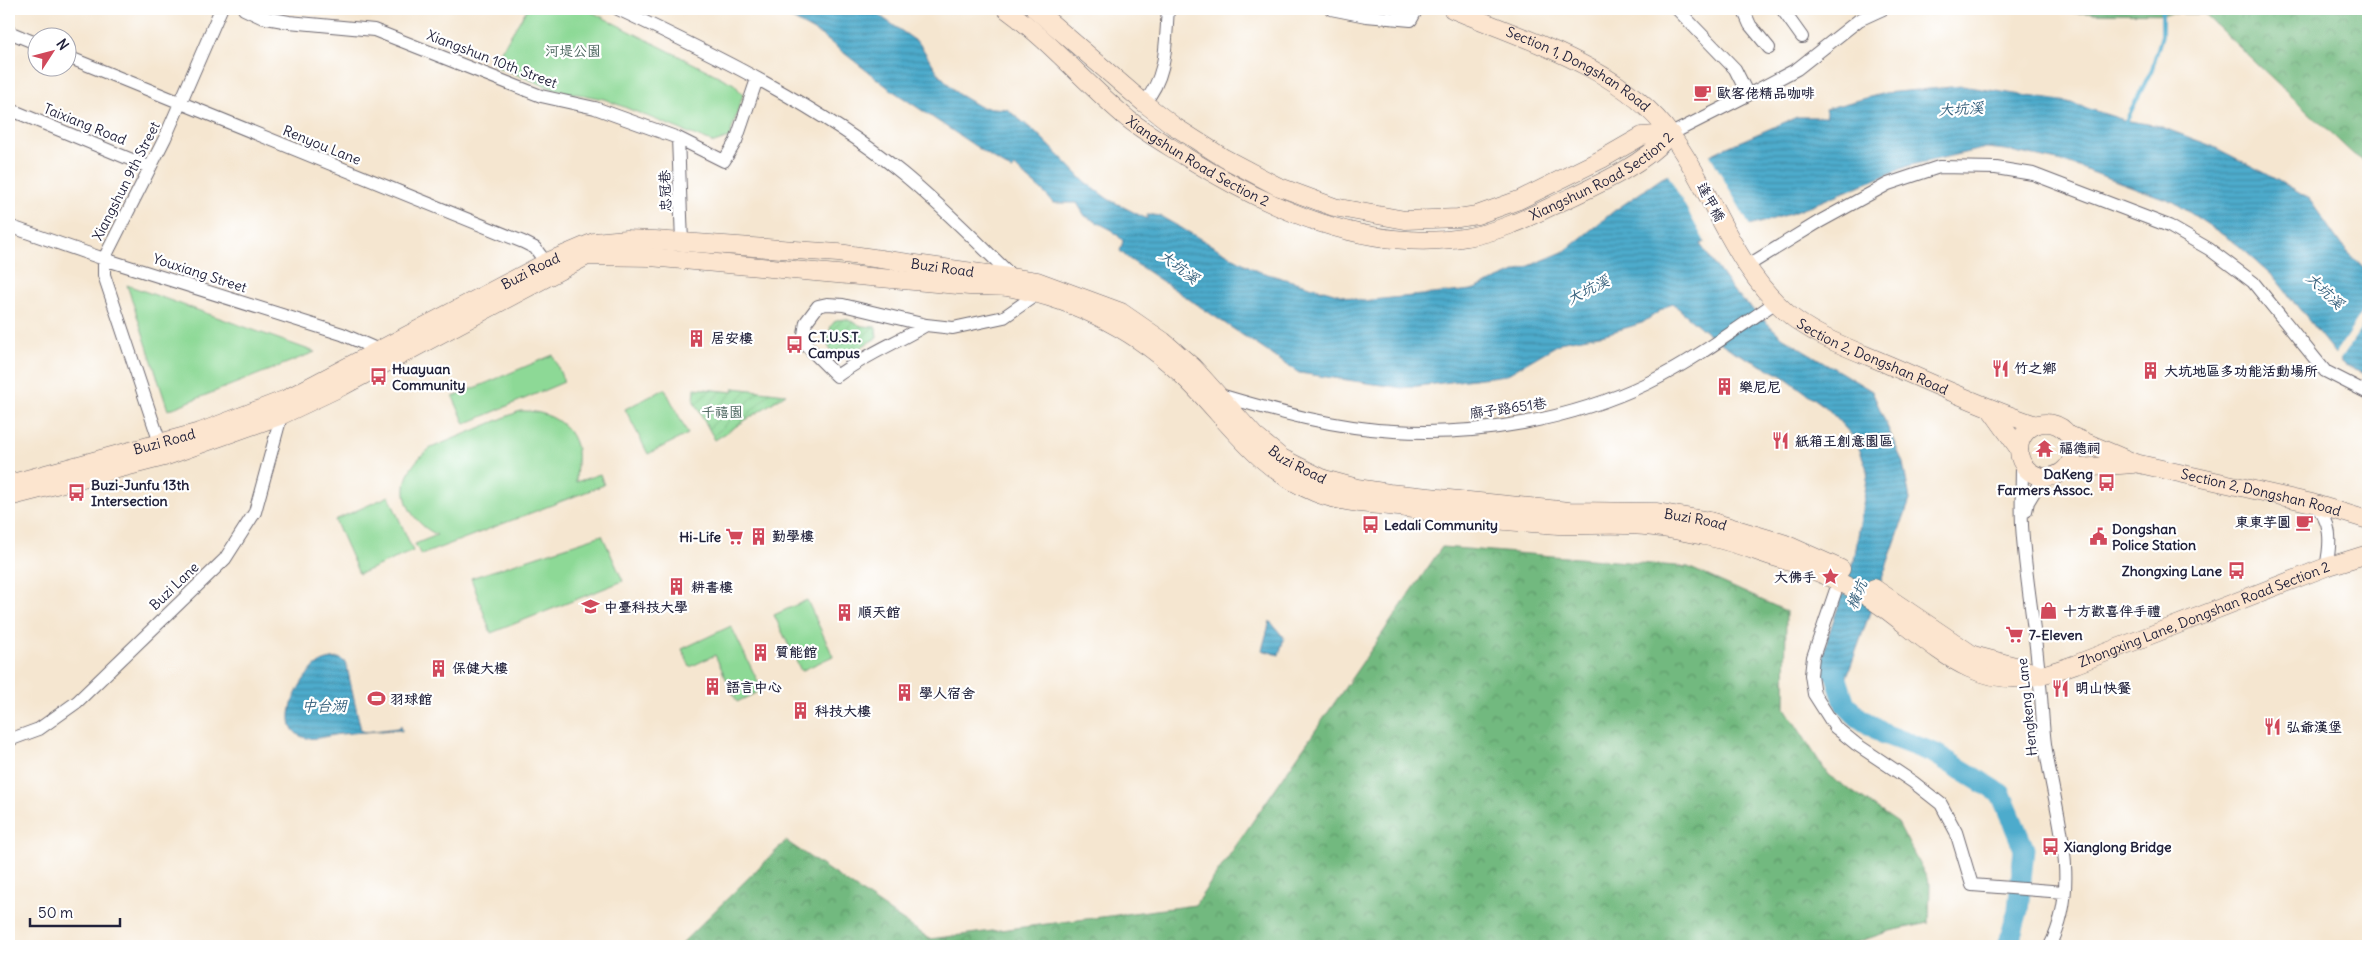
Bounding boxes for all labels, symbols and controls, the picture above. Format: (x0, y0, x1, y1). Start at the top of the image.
street label: Section 1, Dongshan Road (1503, 22, 1654, 115)
street label: Xiangshun 10th Street (424, 26, 560, 92)
north arrow (28, 28, 78, 78)
text: N (52, 35, 73, 54)
park label: 河堤公園 (545, 42, 601, 60)
cafe icon: 歐客佬精品咖啡 (1693, 83, 1713, 103)
place label: 歐客佬精品咖啡 (1717, 84, 1815, 102)
water label: 大坑溪 (1938, 98, 1985, 119)
street label: Taixiang Road (41, 99, 129, 149)
street label: Xiangshun Road Section 2 (1122, 112, 1272, 210)
street label: Xiangshun 9th Street (88, 118, 164, 244)
street label: Renyou Lane (280, 121, 364, 169)
street label: Xiangshun Road Section 2 (1526, 128, 1677, 224)
street label: 忠冠巷 (655, 169, 675, 212)
street label: 逢甲橋 (1693, 179, 1729, 225)
water label: 大坑溪 (1156, 245, 1204, 288)
street label: Youxiang Street (151, 249, 249, 297)
street label: Buzi Road (498, 249, 562, 293)
street label: Buzi Road (910, 254, 975, 281)
water label: 大坑溪 (2302, 268, 2349, 314)
water label: 大坑溪 (1563, 270, 1613, 308)
street label: Section 2, Dongshan Road (1793, 314, 1951, 399)
building icon: 居安樓 (687, 328, 707, 348)
place label: C.T.U.S.T. Campus (808, 328, 861, 362)
place label: 居安樓 (711, 329, 753, 347)
bus stop icon: C.T.U.S.T. Campus (784, 335, 804, 355)
restaurant icon: 竹之鄉 (1990, 358, 2010, 378)
place label: 竹之鄉 (2014, 359, 2056, 377)
place label: Huayuan Community (392, 360, 466, 394)
building icon: 大坑地區多功能活動場所 (2140, 361, 2160, 381)
place label: 大坑地區多功能活動場所 (2164, 362, 2318, 380)
bus stop icon: Huayuan Community (368, 367, 388, 387)
building icon: 樂尼尼 (1715, 377, 1735, 397)
place label: 樂尼尼 (1739, 378, 1781, 396)
street label: 廍子路651巷 (1468, 394, 1549, 422)
park label: 千禧園 (701, 403, 743, 421)
street label: Buzi Road (131, 425, 197, 459)
restaurant icon: 紙箱王創意園區 (1771, 431, 1791, 451)
place label: 紙箱王創意園區 (1795, 432, 1893, 450)
temple icon: 福德祠 (2035, 438, 2055, 458)
place label: 福德祠 (2059, 439, 2101, 457)
street label: Buzi Road (1265, 442, 1329, 488)
place label: DaKeng Farmers Assoc. (1997, 465, 2093, 499)
street label: Section 2, Dongshan Road (2179, 465, 2343, 520)
bus stop icon: DaKeng Farmers Assoc. (2097, 472, 2117, 492)
place label: Buzi-Junfu 13th Intersection (91, 476, 189, 510)
bus stop icon: Buzi-Junfu 13th Intersection (67, 483, 87, 503)
street label: Buzi Road (1663, 504, 1729, 535)
cafe icon: 東東芋圓 (2295, 512, 2315, 532)
place label: 東東芋圓 (2235, 513, 2291, 531)
bus stop icon: Ledali Community (1360, 515, 1380, 535)
place label: Ledali Community (1384, 516, 1498, 534)
place label: Dongshan Police Station (2112, 520, 2196, 554)
building icon: 勤學樓 (748, 526, 768, 546)
supermarket icon: Hi-Life (725, 527, 745, 547)
place label: 勤學樓 (772, 527, 814, 545)
public building icon: Dongshan Police Station (2088, 527, 2108, 547)
place label: Hi-Life (679, 528, 721, 546)
street label: Zhongxing Lane, Dongshan Road Section 2 (2076, 557, 2333, 671)
street label: Buzi Lane (146, 558, 202, 614)
bus stop icon: Zhongxing Lane (2226, 561, 2246, 581)
place label: Zhongxing Lane (2122, 562, 2222, 580)
place icon: 大佛手 (1820, 567, 1840, 587)
place label: 大佛手 (1774, 568, 1816, 586)
water label: 橫坑 (1842, 575, 1872, 612)
building icon: 耕書樓 (667, 577, 687, 597)
place label: 耕書樓 (691, 578, 733, 596)
school or university icon: 中臺科技大學 (580, 597, 600, 617)
place label: 中臺科技大學 (604, 598, 688, 616)
shop icon: 十方歡喜伴手禮 (2039, 601, 2059, 621)
building icon: 順天館 (834, 602, 854, 622)
place label: 十方歡喜伴手禮 (2063, 602, 2161, 620)
place label: 順天館 (858, 603, 900, 621)
supermarket icon: 7-Eleven (2005, 625, 2025, 645)
place label: 7-Eleven (2029, 626, 2083, 644)
building icon: 質能館 (751, 642, 771, 662)
place label: 質能館 (775, 643, 817, 661)
street label: Hengkeng Lane (2013, 657, 2041, 757)
building icon: 保健大樓 (428, 658, 448, 678)
place label: 保健大樓 (452, 659, 508, 677)
building icon: 語言中心 (702, 677, 722, 697)
place label: 語言中心 (726, 678, 782, 696)
restaurant icon: 明山快餐 (2051, 678, 2071, 698)
place label: 明山快餐 (2075, 679, 2131, 697)
building icon: 學人宿舍 (895, 683, 915, 703)
place label: 學人宿舍 (919, 684, 975, 702)
sports icon: 羽球館 (366, 689, 386, 709)
place label: 羽球館 (390, 690, 432, 708)
water label: 中台湖 (301, 696, 348, 715)
building icon: 科技大樓 (791, 701, 811, 721)
place label: 科技大樓 (815, 702, 871, 720)
restaurant icon: 弘爺漢堡 (2262, 717, 2282, 737)
place label: 弘爺漢堡 (2286, 718, 2342, 736)
bus stop icon: Xianglong Bridge (2040, 837, 2060, 857)
place label: Xianglong Bridge (2064, 838, 2172, 856)
scale bar (30, 895, 120, 927)
text: 50 m (38, 903, 73, 922)

